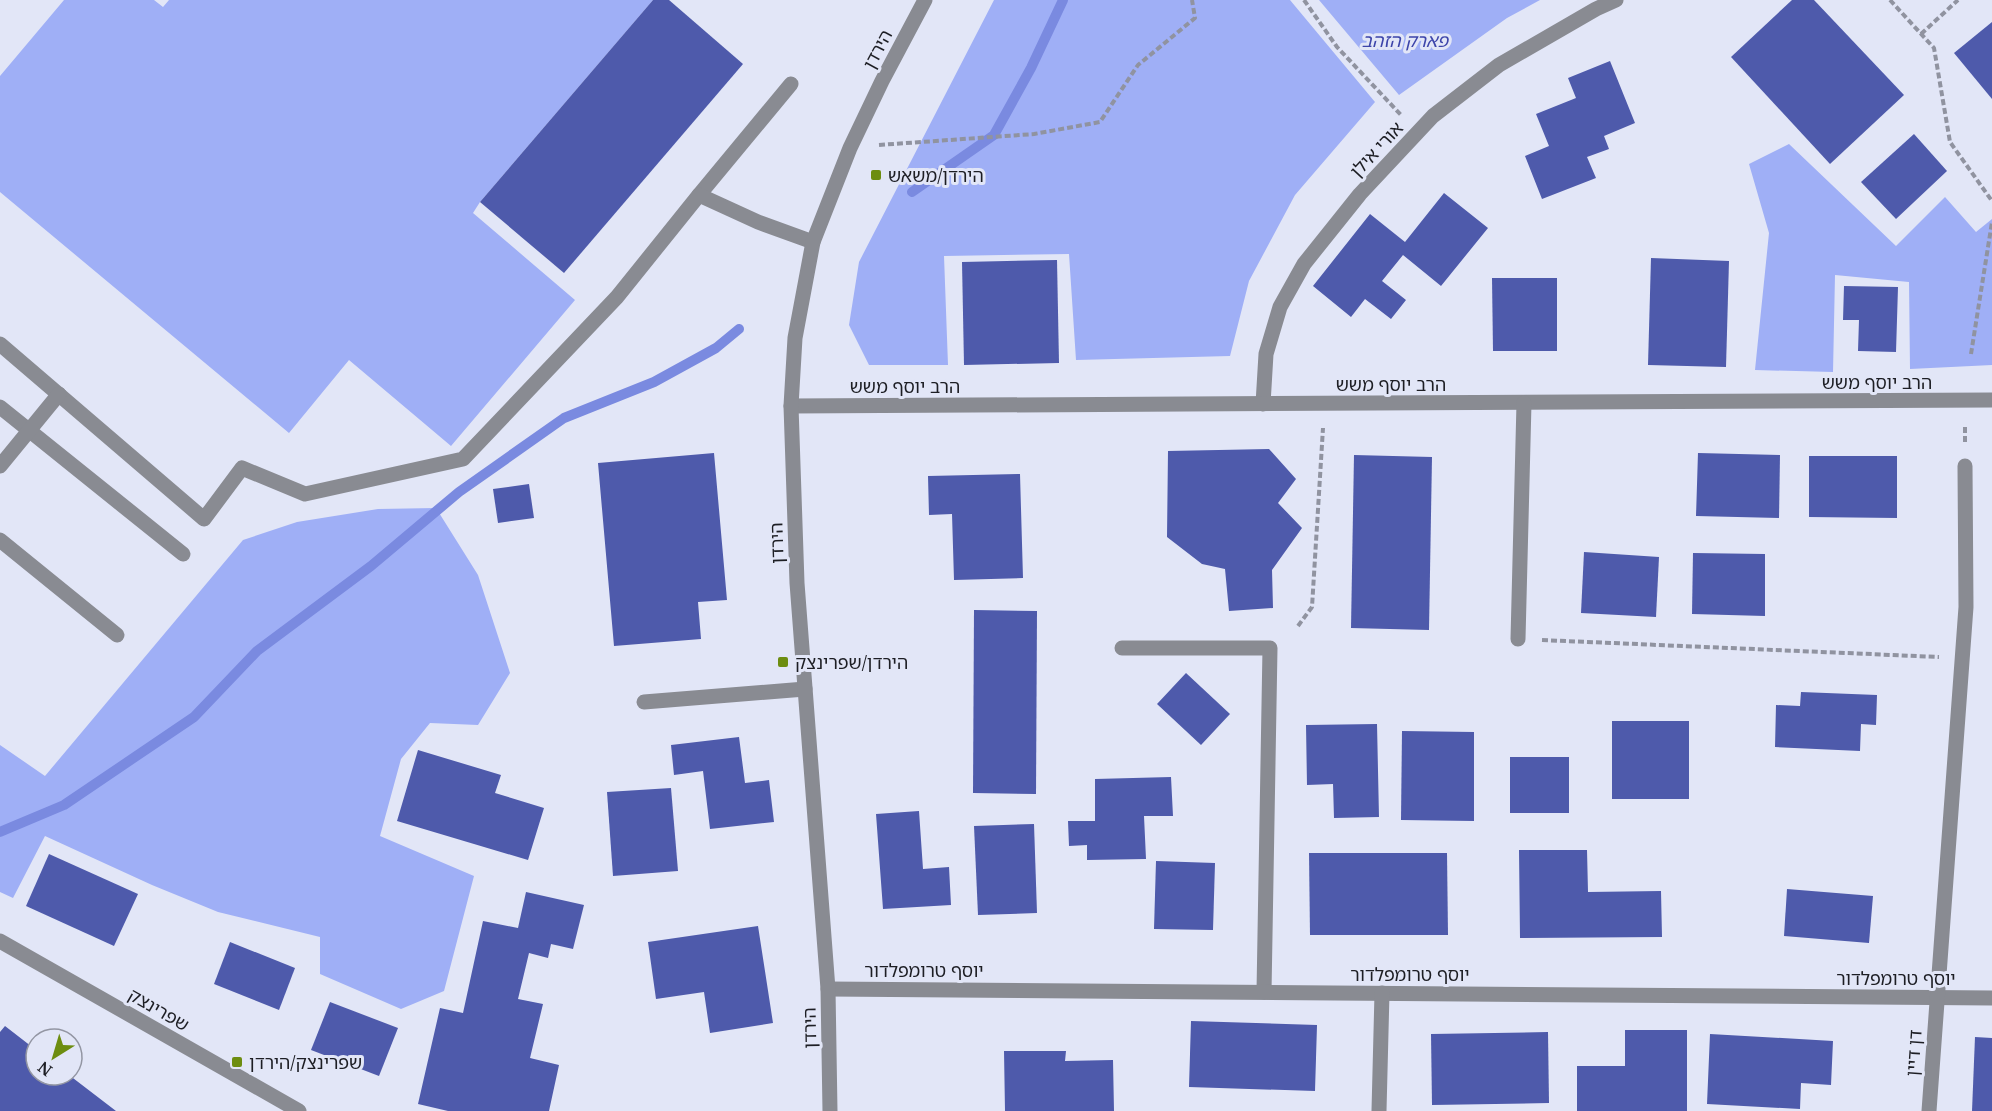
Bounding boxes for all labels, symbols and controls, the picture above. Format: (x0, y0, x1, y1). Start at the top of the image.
street label: הירדן (857, 25, 897, 73)
park label: פארק הזהב (1362, 28, 1449, 52)
street label: אורי אילן (1344, 116, 1408, 182)
place label: הירדן/משאש (888, 163, 984, 187)
marker: הירדן/משאש (869, 168, 883, 182)
street label: הרב יוסף משש (1822, 370, 1932, 394)
street label: הרב יוסף משש (1336, 372, 1446, 396)
street label: הרב יוסף משש (850, 374, 960, 398)
street label: הירדן (763, 522, 789, 564)
place label: הירדן/שפרינצק (795, 650, 908, 674)
marker: הירדן/שפרינצק (776, 655, 790, 669)
street label: יוסף טרומפלדור (864, 958, 984, 982)
street label: יוסף טרומפלדור (1350, 962, 1470, 986)
street label: יוסף טרומפלדור (1836, 966, 1956, 990)
street label: שפרינצק (124, 982, 194, 1036)
street label: הירדן (797, 1007, 821, 1049)
north arrow (24, 1027, 84, 1087)
street label: דן דיין (1899, 1029, 1927, 1077)
place label: שפרינצק/הירדן (249, 1050, 362, 1074)
marker: שפרינצק/הירדן (230, 1055, 244, 1069)
text: N (33, 1056, 57, 1082)

